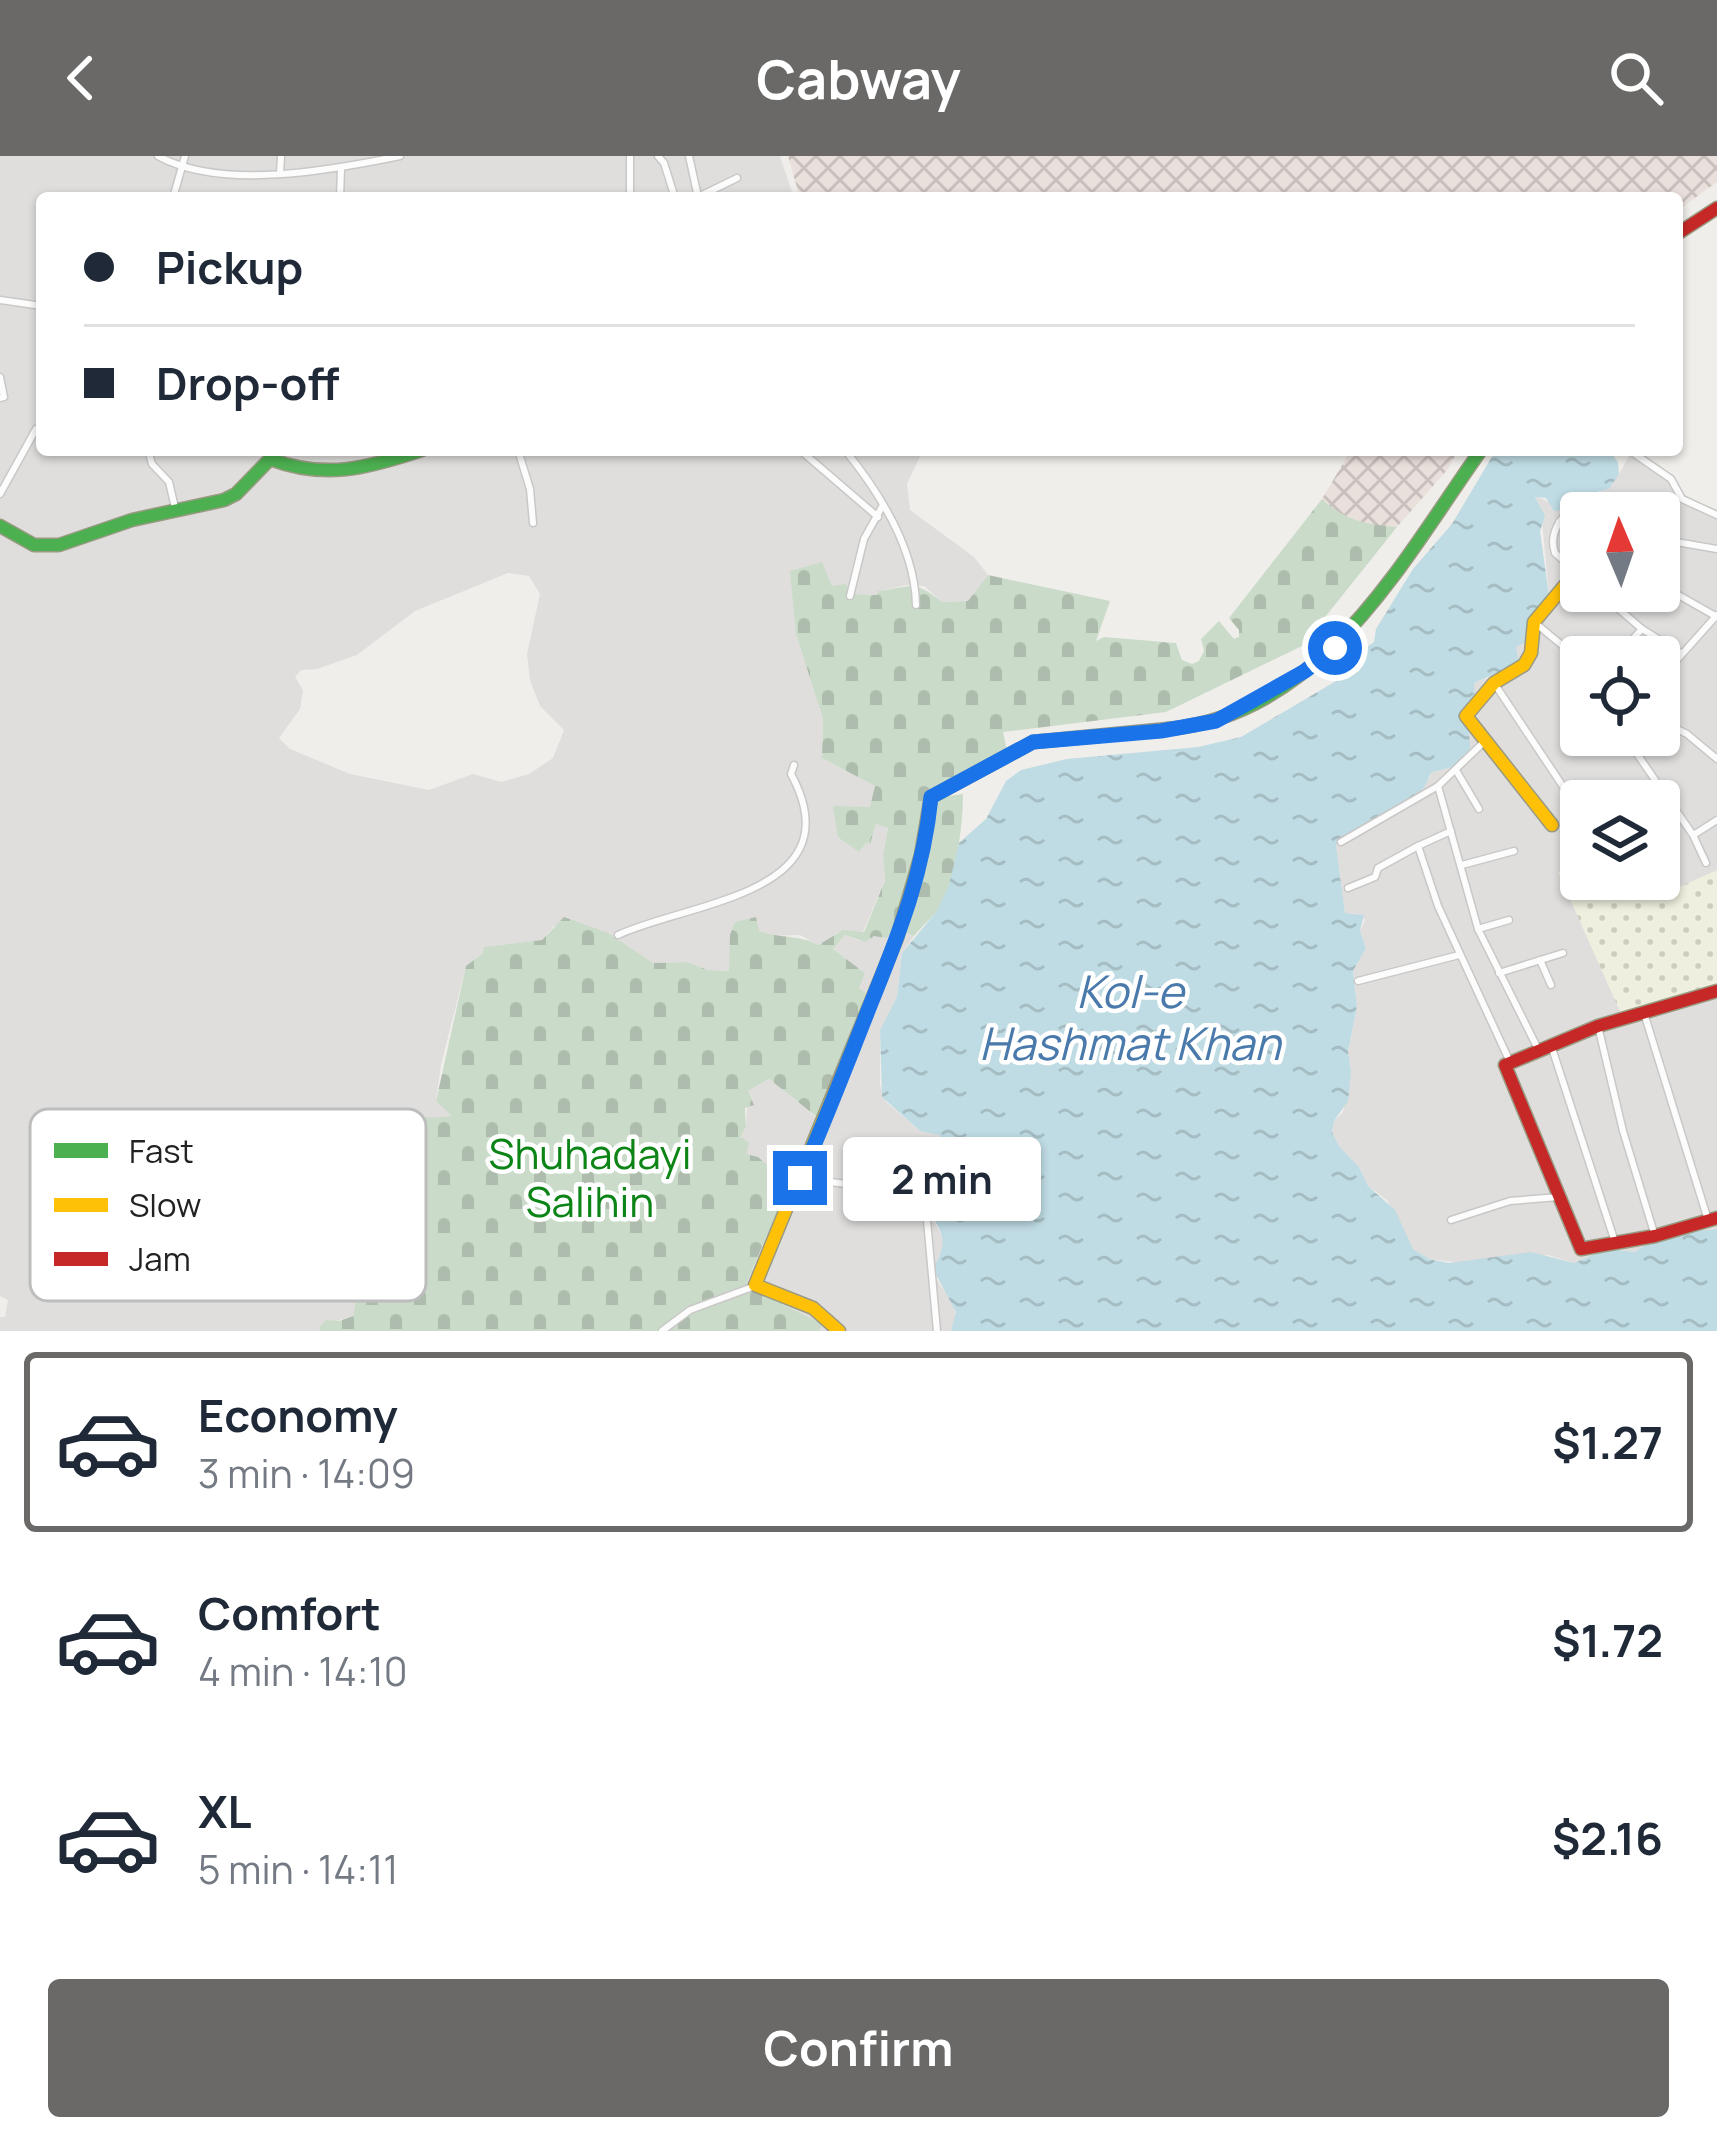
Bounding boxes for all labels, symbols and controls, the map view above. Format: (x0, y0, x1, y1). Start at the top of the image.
text: Cabway (756, 41, 961, 115)
icon: back (48, 45, 114, 111)
icon: search (1603, 45, 1669, 111)
text: Pickup (156, 236, 303, 298)
text: Drop-off (156, 352, 339, 414)
north arrow (1560, 492, 1680, 612)
map controls (1560, 492, 1680, 900)
route start (1308, 621, 1362, 675)
button: locate (1560, 636, 1680, 756)
button: layers (1560, 780, 1680, 900)
water label: Kol-e Hashmat Khan (979, 960, 1282, 1074)
legend (30, 1109, 426, 1301)
park label: Shuhadayi Salihin (489, 1124, 692, 1230)
text: Fast (129, 1128, 194, 1173)
callout: 2 min (842, 1136, 1040, 1220)
route end (773, 1151, 827, 1205)
text: 2 min (891, 1152, 993, 1206)
text: Slow (129, 1182, 201, 1227)
text: Jam (129, 1236, 191, 1281)
text: Economy (198, 1384, 398, 1446)
icon: car (54, 1388, 162, 1496)
text: $1.27 (1552, 1411, 1663, 1473)
text: 3 min · 14:09 (198, 1446, 415, 1500)
text: Comfort (198, 1582, 381, 1644)
icon: car (54, 1586, 162, 1694)
text: $1.72 (1552, 1609, 1663, 1671)
text: 4 min · 14:10 (198, 1644, 407, 1698)
text: XL (198, 1780, 252, 1842)
icon: car (54, 1784, 162, 1892)
text: $2.16 (1552, 1807, 1663, 1869)
text: 5 min · 14:11 (198, 1842, 398, 1896)
button: Confirm (48, 1979, 1669, 2117)

